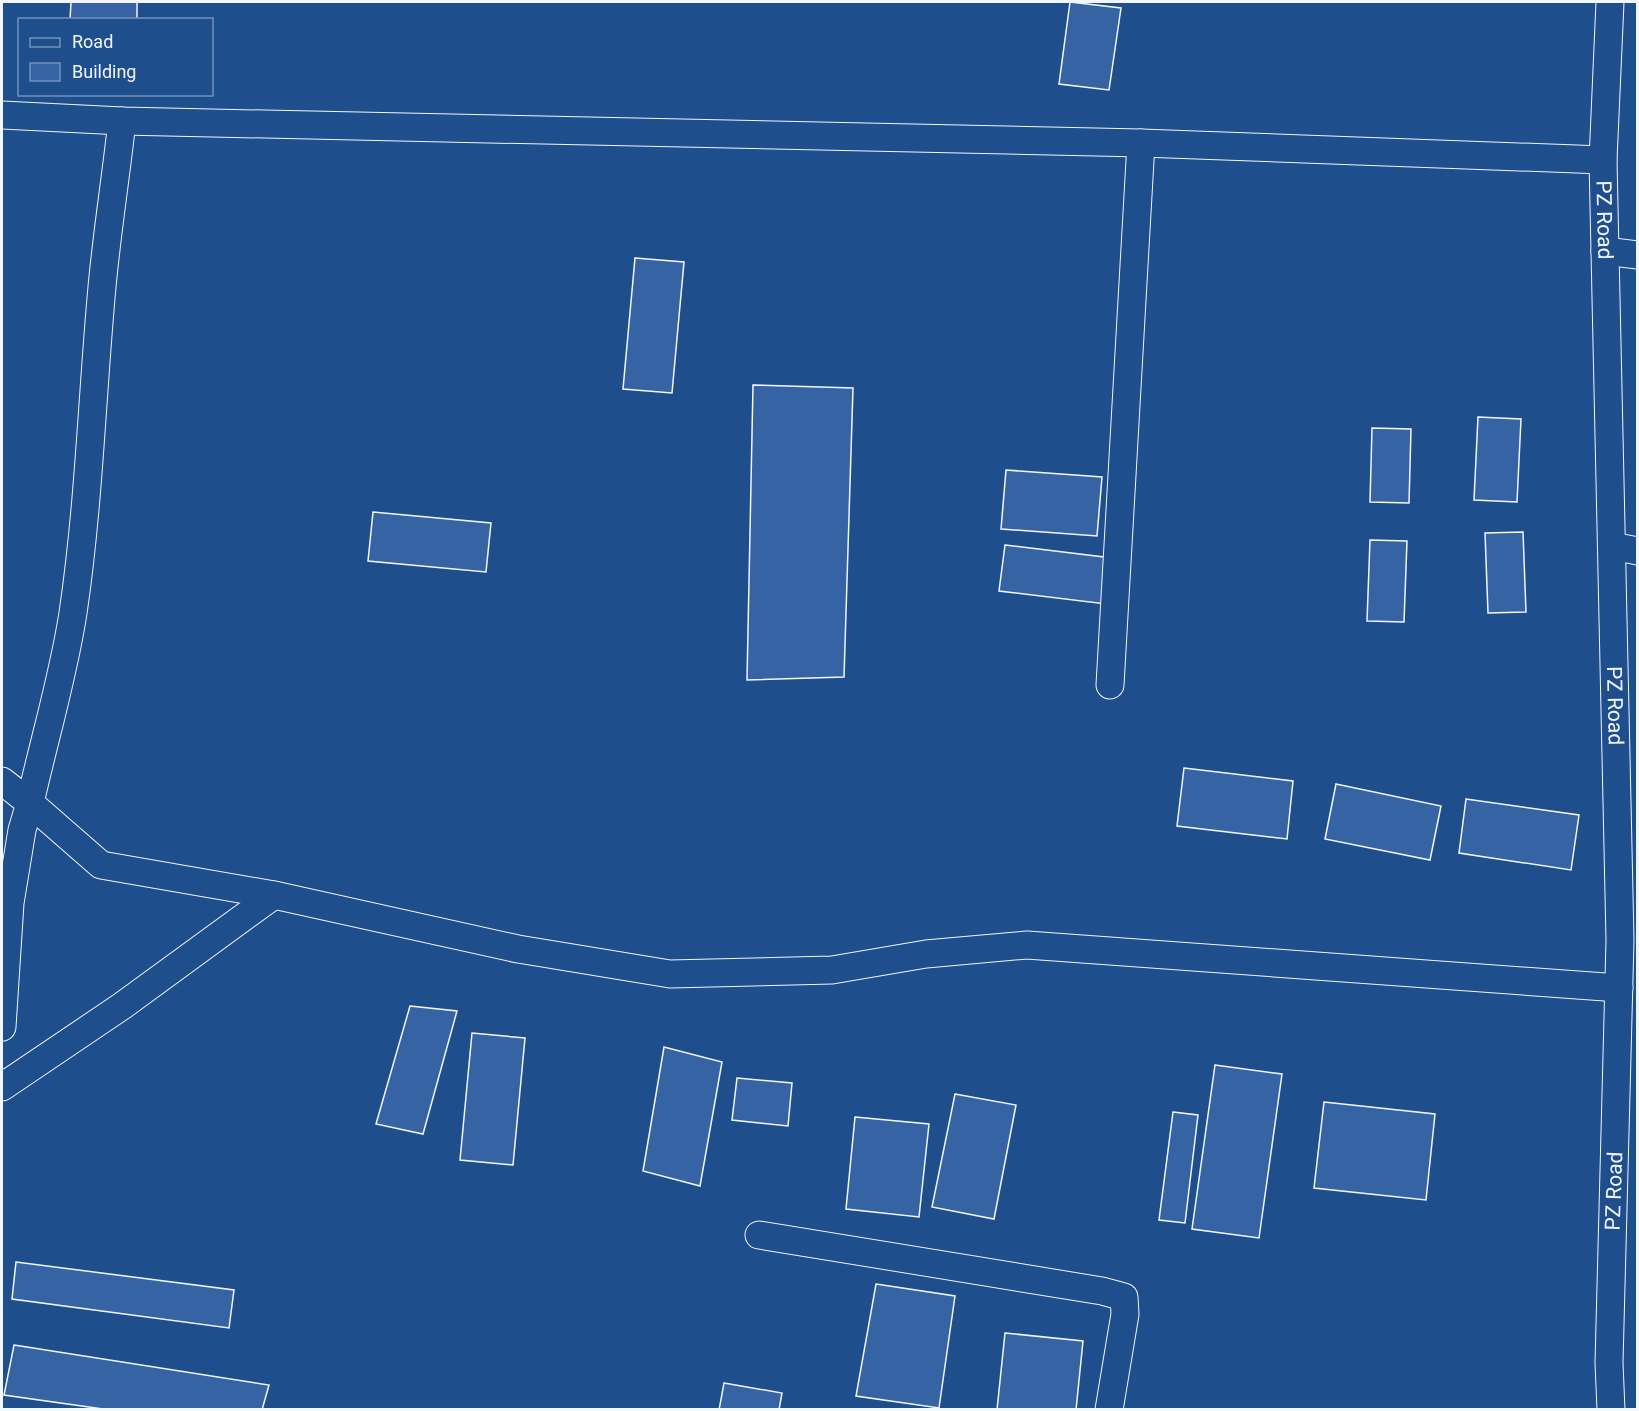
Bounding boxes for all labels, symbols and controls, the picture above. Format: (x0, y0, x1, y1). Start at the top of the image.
legend (18, 18, 213, 96)
text: Road (72, 31, 113, 52)
text: Building (72, 61, 136, 82)
street label: PZ Road (1591, 180, 1617, 260)
street label: PZ Road (1602, 666, 1628, 745)
street label: PZ Road (1601, 1151, 1627, 1231)

